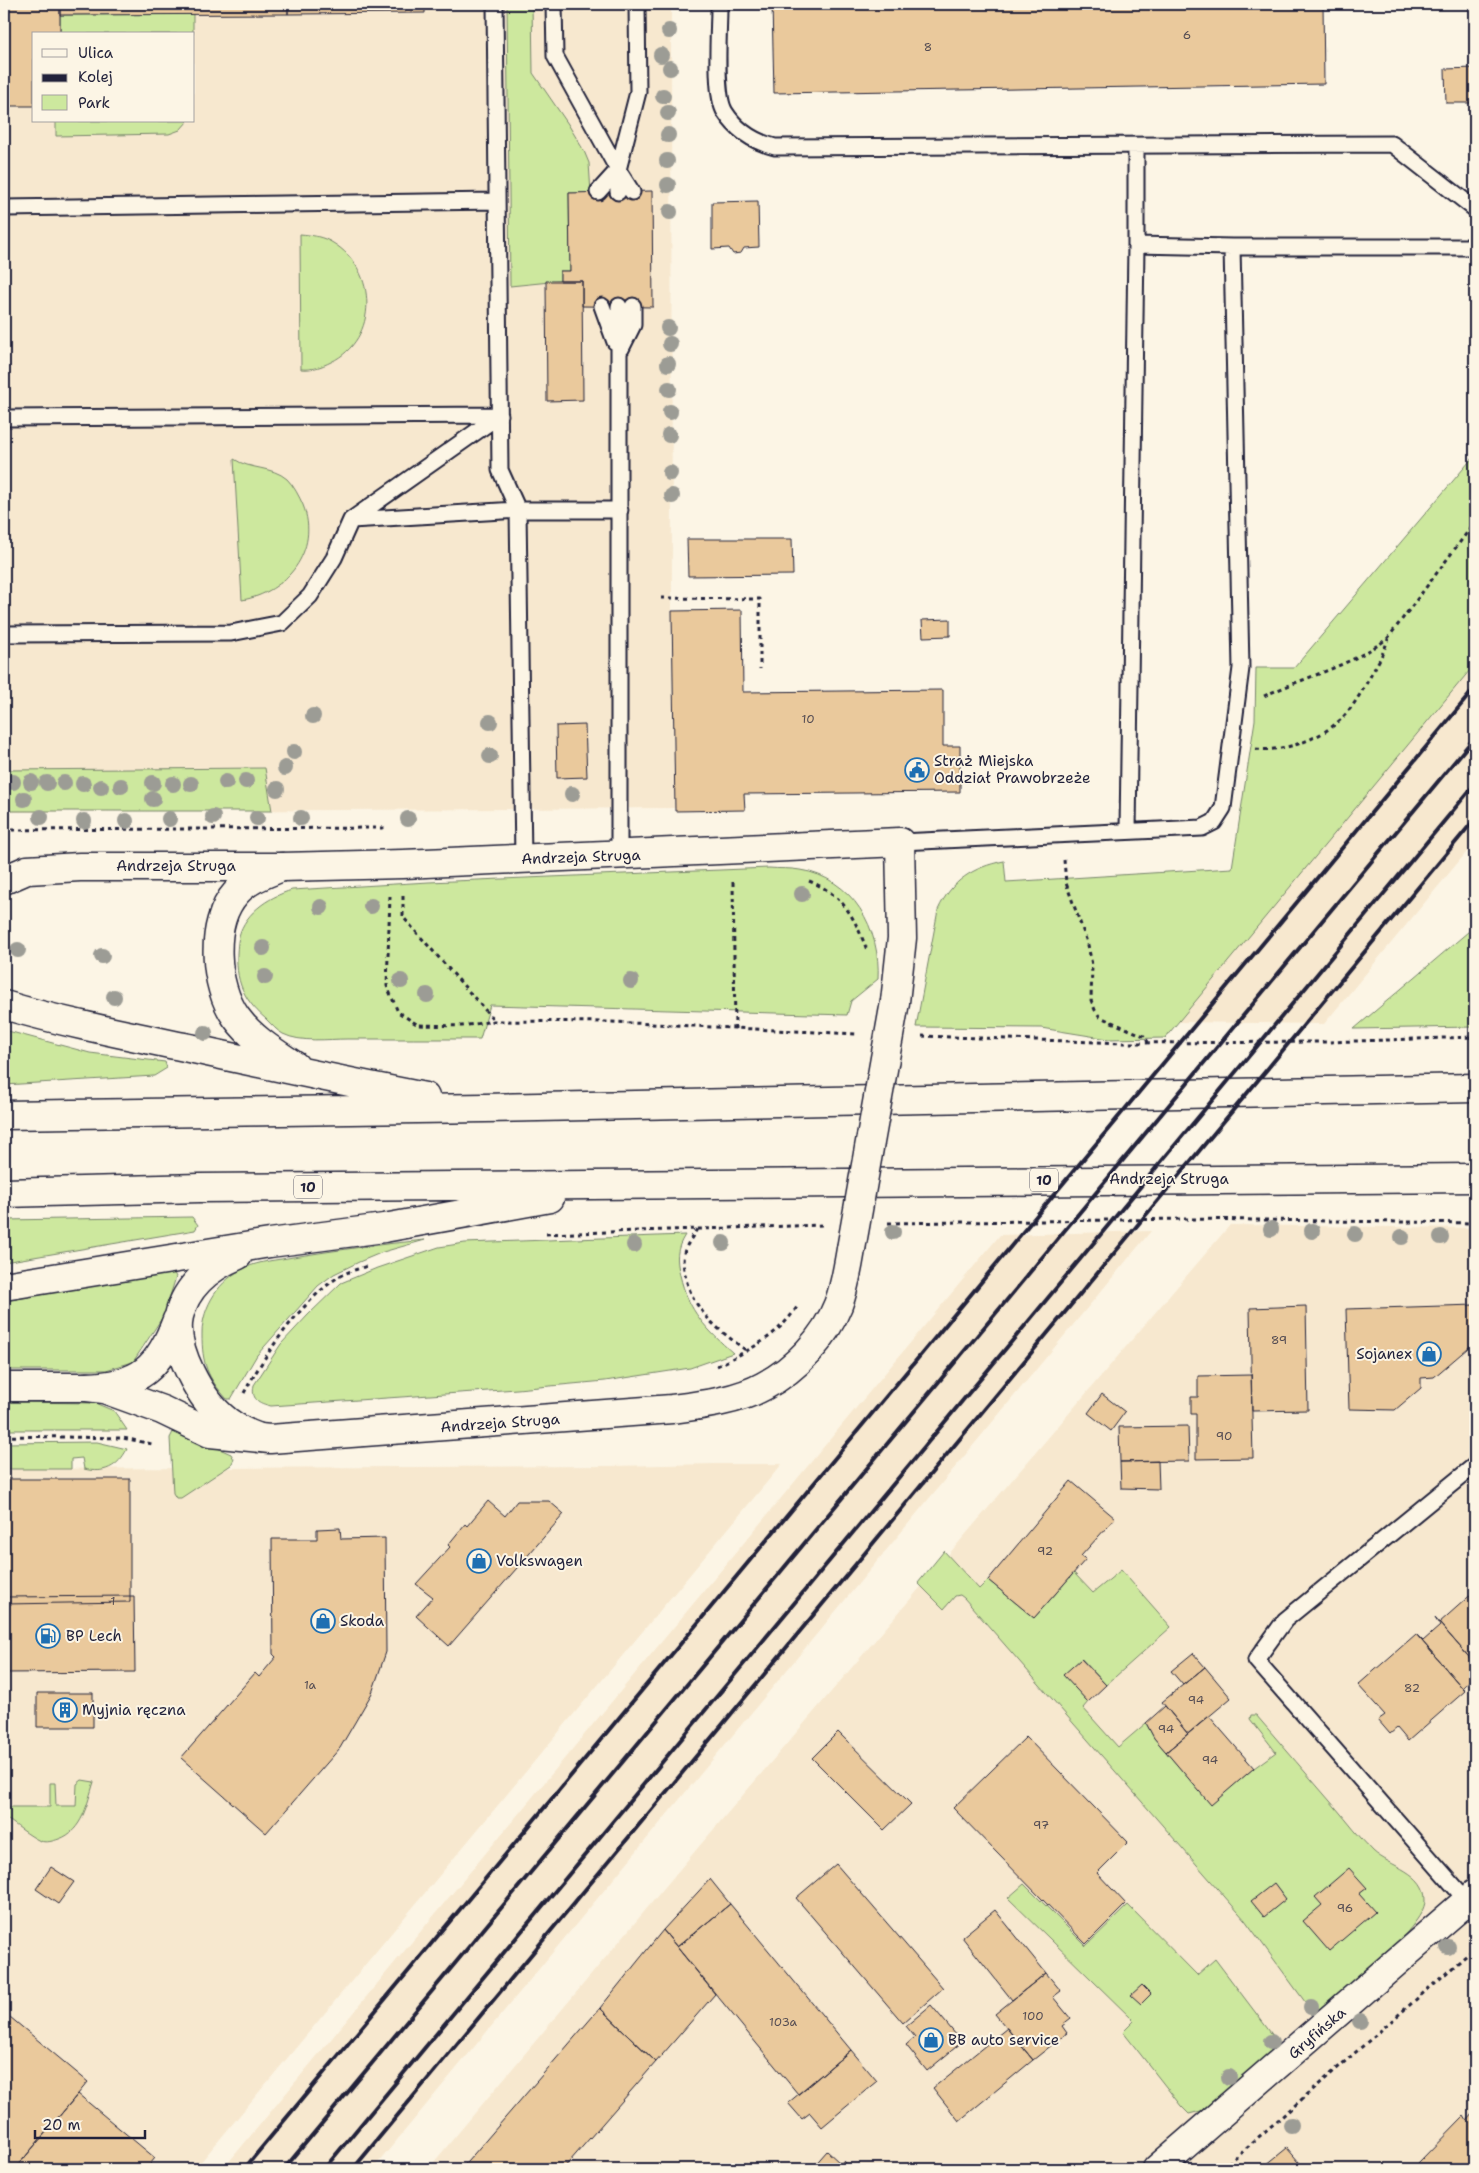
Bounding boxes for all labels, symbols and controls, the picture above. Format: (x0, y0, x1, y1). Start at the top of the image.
house number: 6 (1183, 27, 1191, 43)
legend (32, 32, 195, 122)
house number: 8 (924, 39, 932, 55)
text: Ulica (78, 43, 114, 63)
text: Kolej (78, 67, 113, 87)
text: Park (78, 93, 110, 113)
house number: 10 (801, 711, 815, 727)
place label: Straż Miejska Oddział Prawobrzeże (934, 751, 1091, 788)
public building icon: Straż Miejska Oddział Prawobrzeże (904, 757, 930, 783)
street label: Andrzeja Struga (521, 845, 642, 869)
street label: Andrzeja Struga (116, 856, 236, 876)
road number: 10 (1030, 1168, 1058, 1192)
street label: Andrzeja Struga (1109, 1169, 1229, 1189)
road number: 10 (294, 1176, 322, 1198)
house number: 89 (1271, 1332, 1287, 1348)
shop icon: Sojanex (1416, 1341, 1442, 1367)
place label: Sojanex (1356, 1344, 1412, 1364)
street label: Andrzeja Struga (440, 1409, 561, 1437)
house number: 90 (1216, 1428, 1232, 1444)
house number: 92 (1037, 1543, 1053, 1559)
shop icon: Volkswagen (466, 1548, 492, 1574)
place label: Volkswagen (496, 1551, 583, 1571)
house number: 1 (110, 1593, 116, 1609)
shop icon: Skoda (310, 1608, 336, 1634)
place label: Skoda (340, 1611, 385, 1631)
fuel station icon: BP Lech (35, 1623, 61, 1649)
place label: BP Lech (66, 1626, 122, 1646)
house number: 1a (304, 1677, 317, 1693)
house number: 82 (1404, 1680, 1420, 1696)
house number: 94 (1188, 1692, 1204, 1708)
building icon: Myjnia ręczna (52, 1697, 78, 1723)
place label: Myjnia ręczna (82, 1700, 186, 1720)
house number: 94 (1158, 1721, 1174, 1737)
house number: 94 (1202, 1752, 1218, 1768)
house number: 97 (1033, 1817, 1049, 1833)
house number: 96 (1337, 1900, 1353, 1916)
street label: Gryfińska (1284, 2002, 1351, 2064)
house number: 100 (1022, 2008, 1044, 2024)
house number: 103a (769, 2014, 798, 2030)
shop icon: BB auto service (918, 2027, 944, 2053)
place label: BB auto service (948, 2030, 1059, 2050)
scale bar (35, 2108, 145, 2140)
text: 20 m (42, 2115, 81, 2135)

